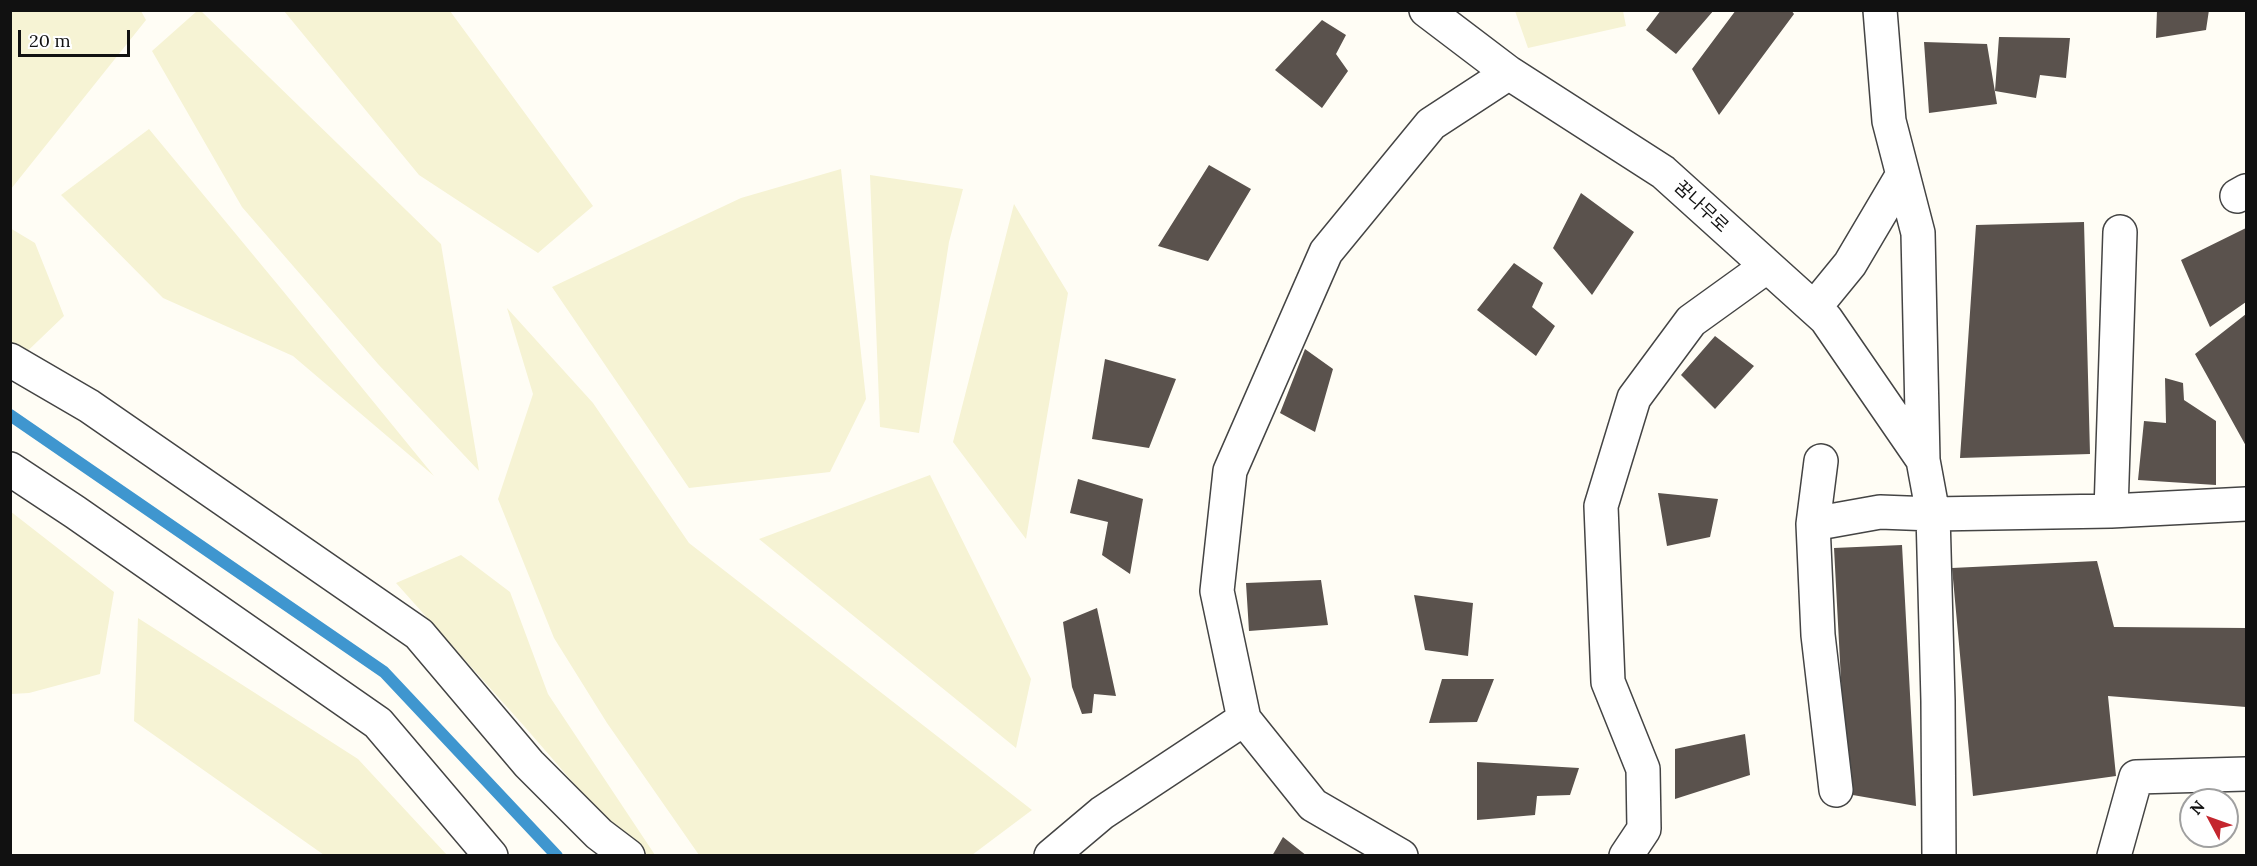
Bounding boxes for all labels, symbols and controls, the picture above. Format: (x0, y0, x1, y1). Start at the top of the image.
scale bar (21, 18, 134, 56)
text: 20 m (29, 29, 71, 52)
street label: 꿈나무로 (1669, 177, 1733, 237)
north arrow (2179, 788, 2239, 848)
text: N (2185, 796, 2209, 819)

